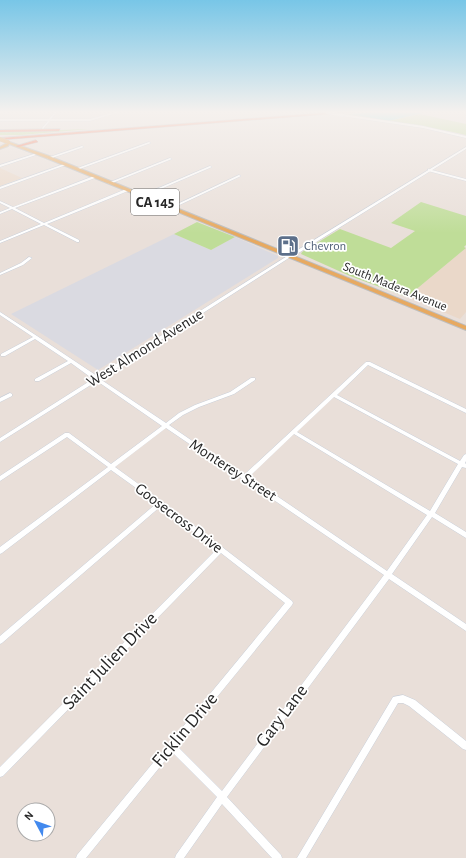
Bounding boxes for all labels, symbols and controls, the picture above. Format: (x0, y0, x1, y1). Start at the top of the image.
road number: CA 145 (131, 189, 179, 215)
fuel station icon: Chevron (275, 233, 301, 259)
place label: Chevron (304, 240, 346, 253)
street label: South Madera Avenue (341, 260, 449, 314)
street label: West Almond Avenue (84, 306, 206, 390)
street label: Monterey Street (186, 436, 279, 505)
street label: Goosecross Drive (132, 480, 226, 556)
street label: Saint Julien Drive (59, 609, 161, 713)
street label: Gary Lane (253, 681, 311, 751)
street label: Ficklin Drive (149, 689, 221, 771)
north arrow (16, 802, 56, 842)
text: N (22, 809, 35, 822)

